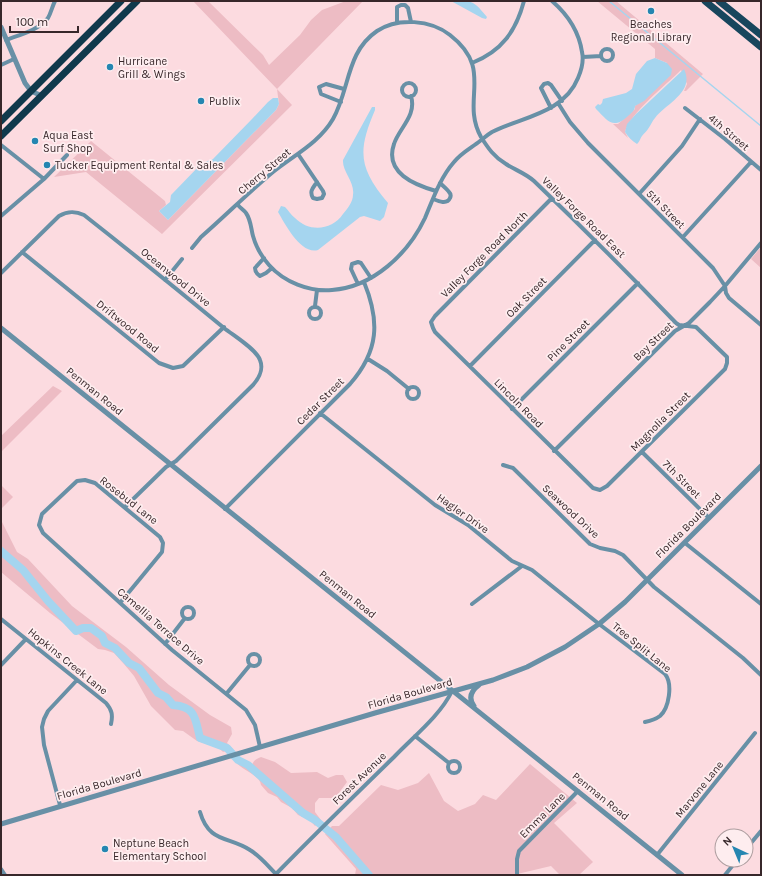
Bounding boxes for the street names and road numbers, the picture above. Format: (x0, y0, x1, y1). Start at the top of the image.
street label: 4th Street (705, 111, 752, 153)
street label: Cherry Street (235, 146, 293, 197)
street label: Valley Forge Road East (539, 174, 628, 261)
street label: 5th Street (643, 187, 688, 232)
street label: Valley Forge Road North (438, 208, 530, 300)
street label: Oceanwood Drive (138, 245, 213, 310)
street label: Oak Street (503, 274, 549, 320)
street label: Driftwood Road (94, 297, 162, 356)
street label: Pine Street (544, 316, 592, 364)
street label: Bay Street (631, 319, 676, 364)
street label: Penman Road (64, 365, 126, 418)
street label: Cedar Street (294, 375, 347, 428)
street label: Lincoln Road (491, 376, 546, 431)
street label: Magnolia Street (628, 389, 693, 454)
street label: 7th Street (660, 458, 703, 501)
street label: Rosebud Lane (97, 474, 161, 527)
street label: Seawood Drive (539, 482, 602, 541)
street label: Florida Boulevard (653, 490, 724, 561)
street label: Hagler Drive (434, 491, 492, 536)
street label: Penman Road (317, 568, 379, 621)
street label: Camellia Terrace Drive (115, 585, 207, 668)
street label: Tree Split Lane (610, 620, 674, 675)
street label: Hopkins Creek Lane (25, 625, 110, 698)
street label: Florida Boulevard (366, 675, 454, 712)
street label: Forest Avenue (330, 749, 389, 807)
street label: Marvone Lane (673, 758, 726, 820)
street label: Florida Boulevard (55, 766, 143, 803)
street label: Penman Road (570, 770, 632, 823)
street label: Emma Lane (517, 790, 568, 841)

